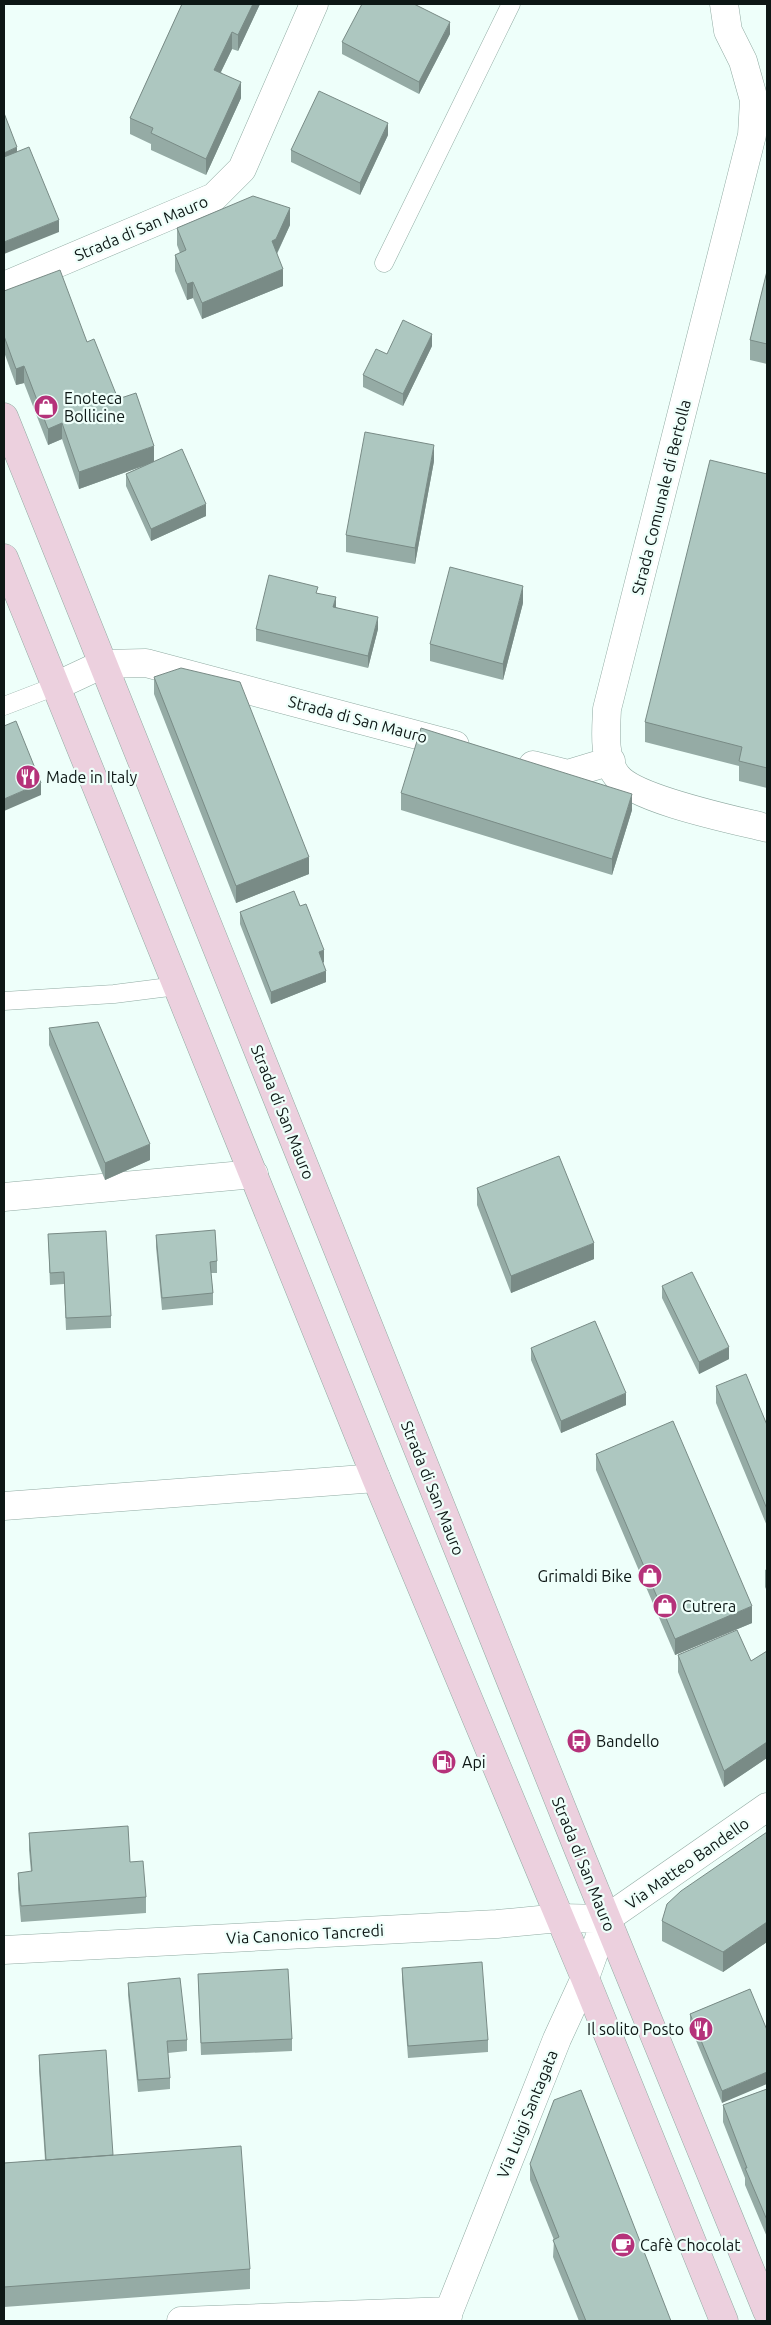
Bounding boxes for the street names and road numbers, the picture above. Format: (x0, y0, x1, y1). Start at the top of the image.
street label: Strada di San Mauro (72, 192, 210, 264)
street label: Strada Comunale di Bertolla (628, 398, 694, 596)
street label: Strada di San Mauro (287, 692, 429, 746)
street label: Strada di San Mauro (248, 1042, 318, 1182)
street label: Strada di San Mauro (398, 1418, 468, 1558)
street label: Strada di San Mauro (549, 1794, 619, 1934)
street label: Via Matteo Bandello (622, 1814, 752, 1912)
street label: Via Canonico Tancredi (226, 1921, 384, 1947)
street label: Via Luigi Santagata (493, 2047, 561, 2181)

